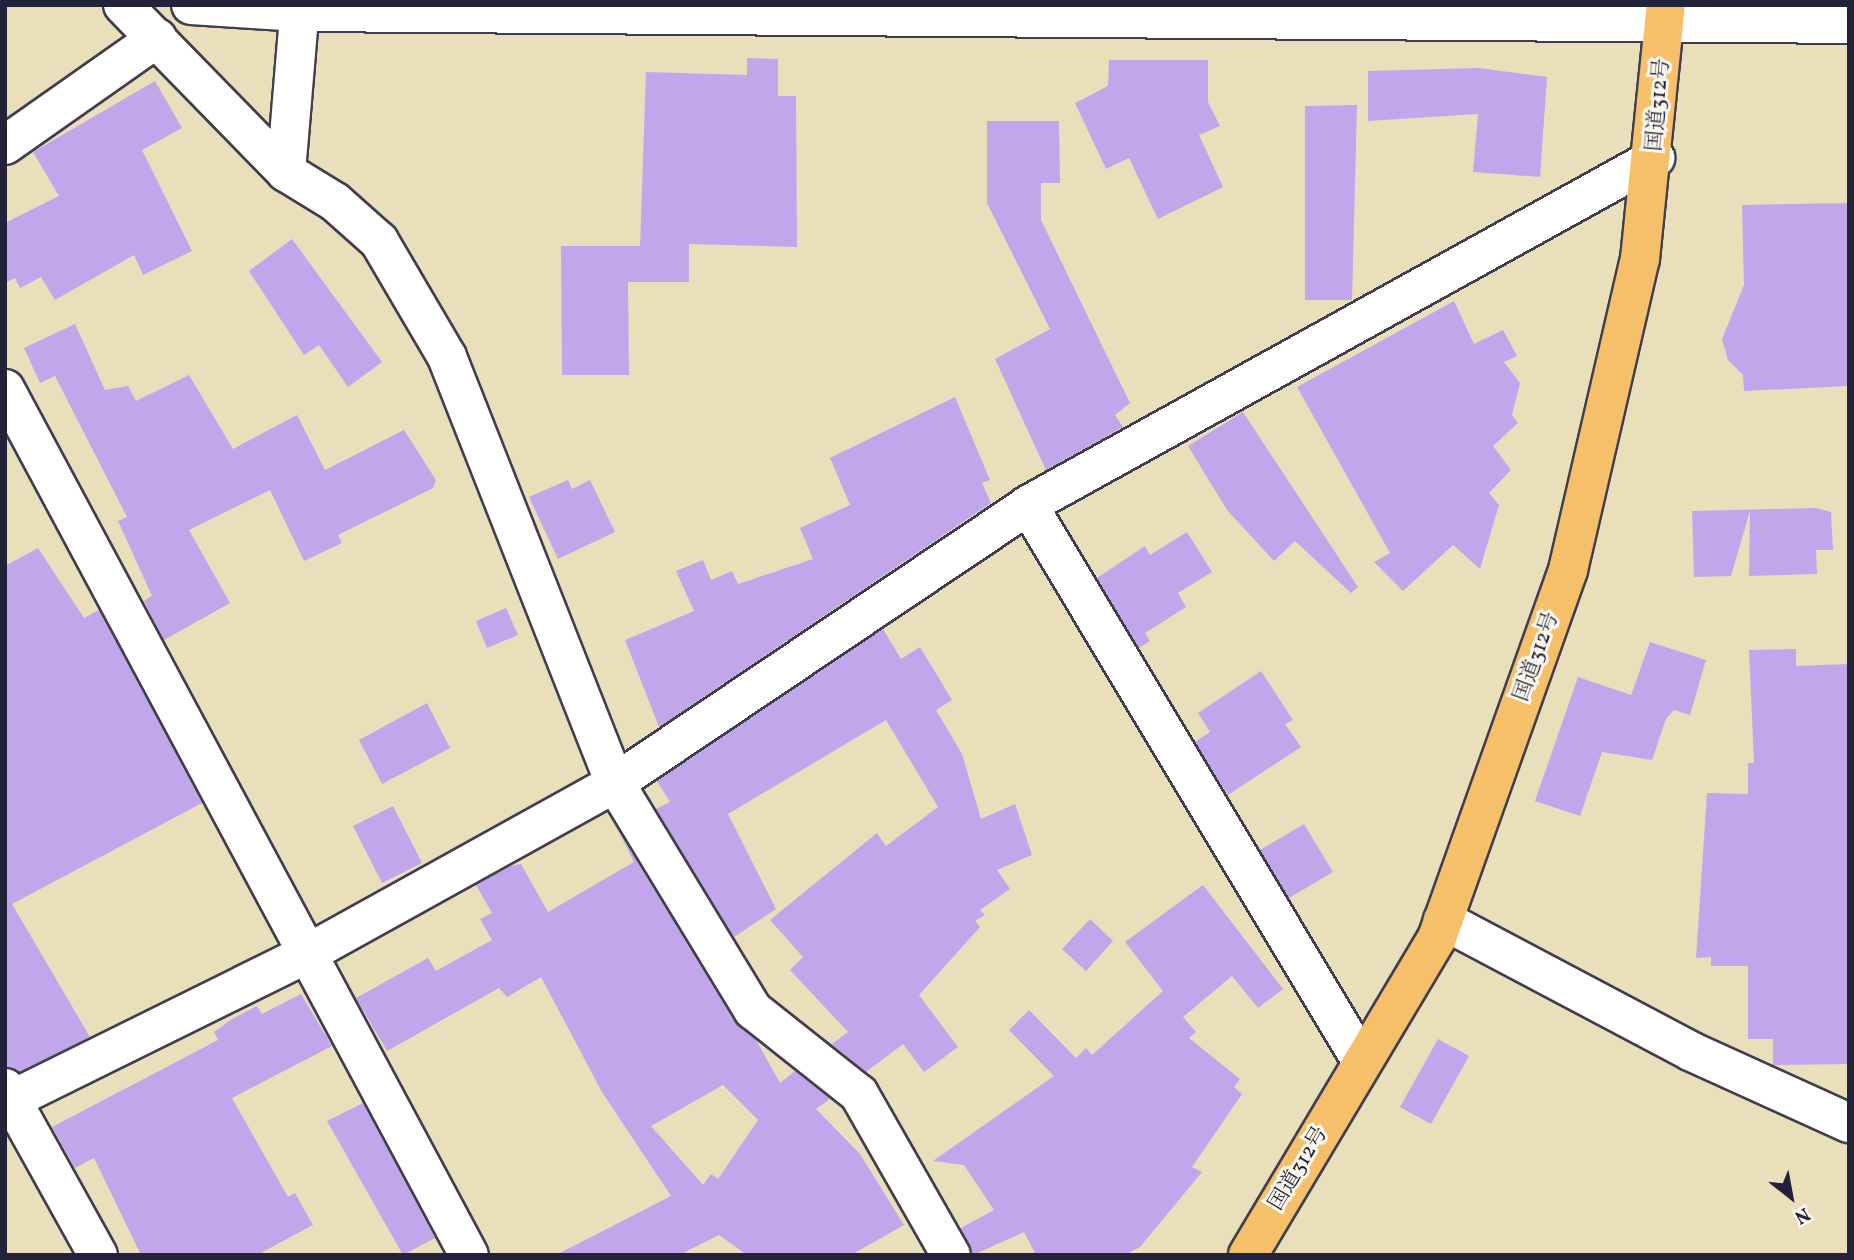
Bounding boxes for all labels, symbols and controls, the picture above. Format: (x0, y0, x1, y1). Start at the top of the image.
street label: 国道312号 (1642, 57, 1676, 153)
street label: 国道312号 (1509, 609, 1565, 705)
street label: 国道312号 (1264, 1123, 1334, 1215)
north arrow (1756, 1162, 1826, 1232)
text: N (1789, 1200, 1814, 1230)

